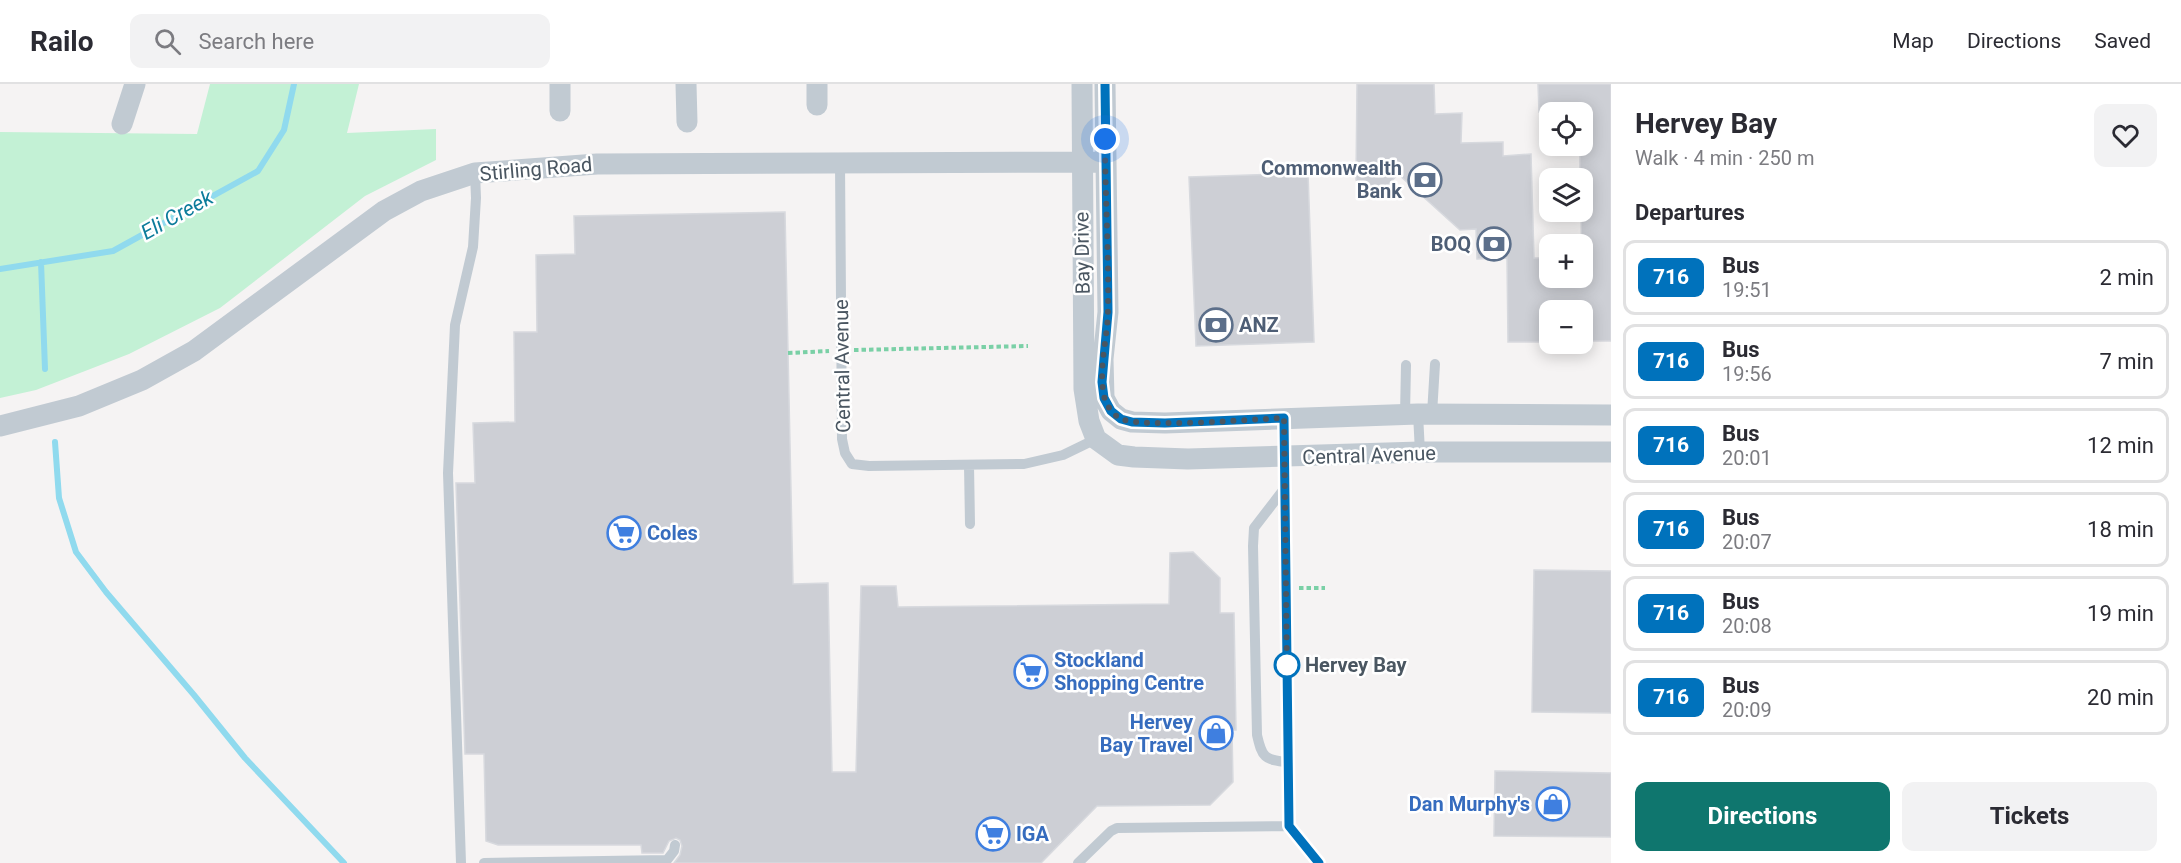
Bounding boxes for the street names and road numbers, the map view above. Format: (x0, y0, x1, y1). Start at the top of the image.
street label: Stirling Road (479, 152, 593, 186)
street label: Bay Drive (1069, 212, 1095, 294)
street label: Central Avenue (829, 299, 855, 433)
street label: Central Avenue (1302, 441, 1436, 469)

